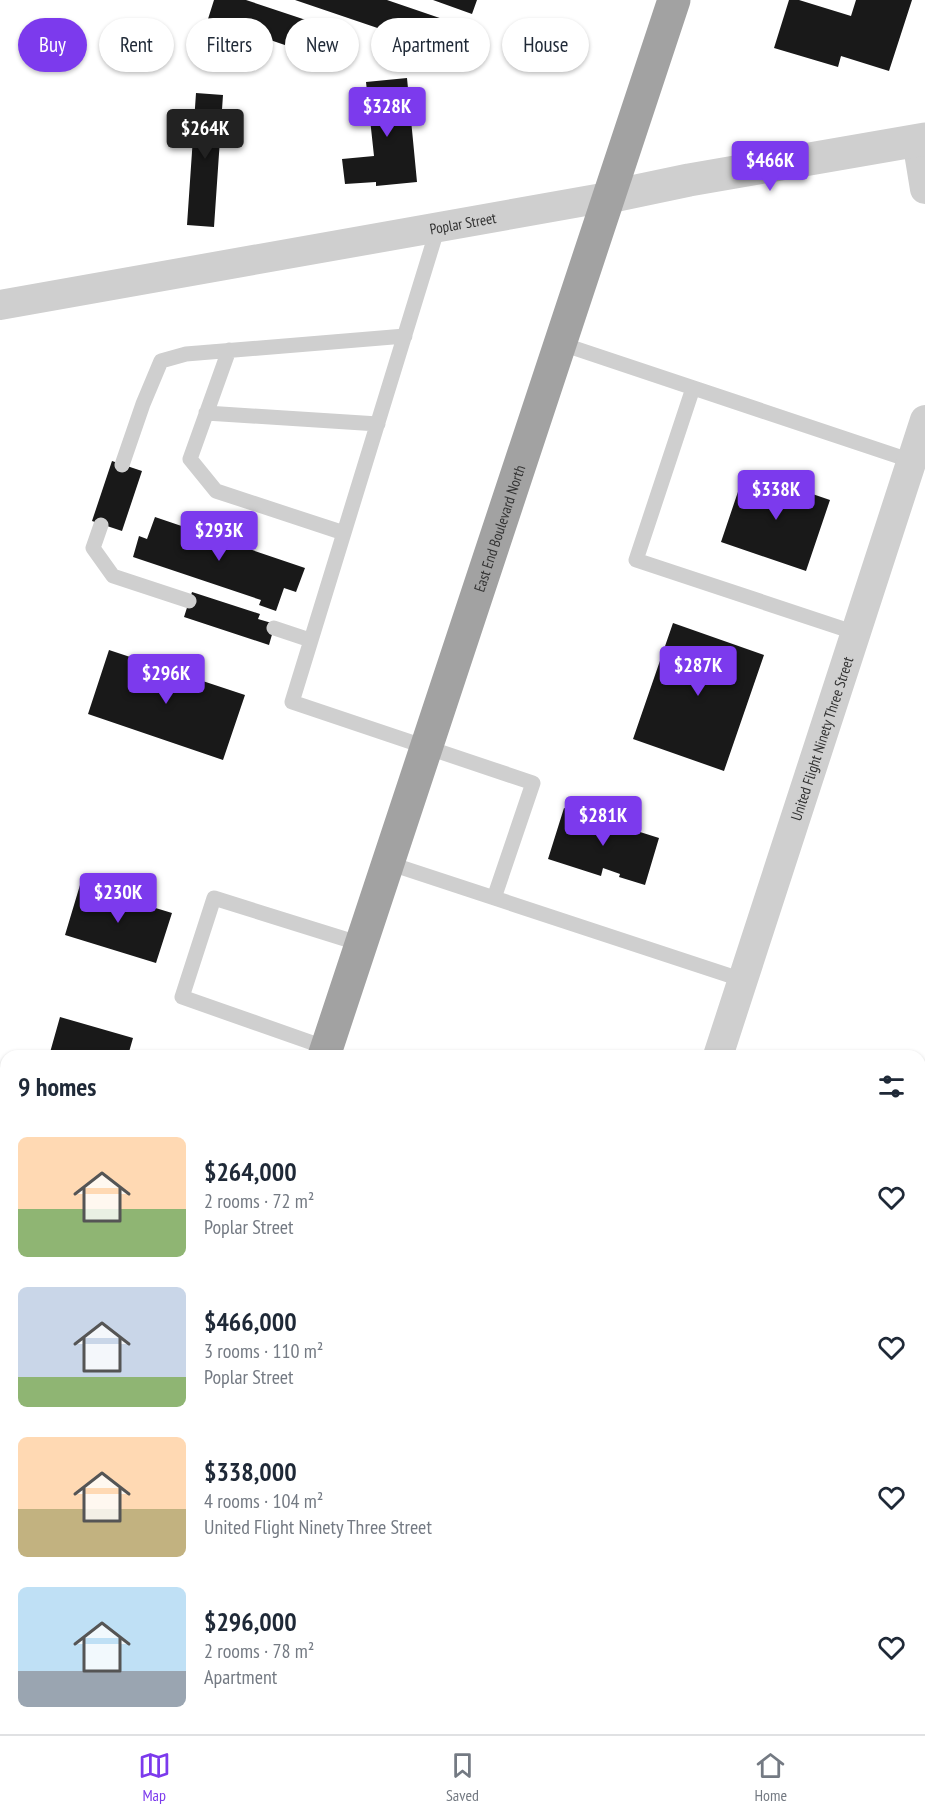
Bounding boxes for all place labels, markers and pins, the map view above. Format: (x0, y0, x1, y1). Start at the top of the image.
pin: $328K (345, 87, 429, 138)
pin: $264K (163, 109, 247, 160)
pin: $466K (728, 141, 812, 192)
pin: $338K (734, 470, 818, 521)
pin: $293K (177, 511, 261, 562)
pin: $287K (656, 646, 740, 697)
pin: $296K (124, 654, 208, 705)
pin: $281K (561, 796, 645, 847)
pin: $230K (76, 873, 160, 924)

